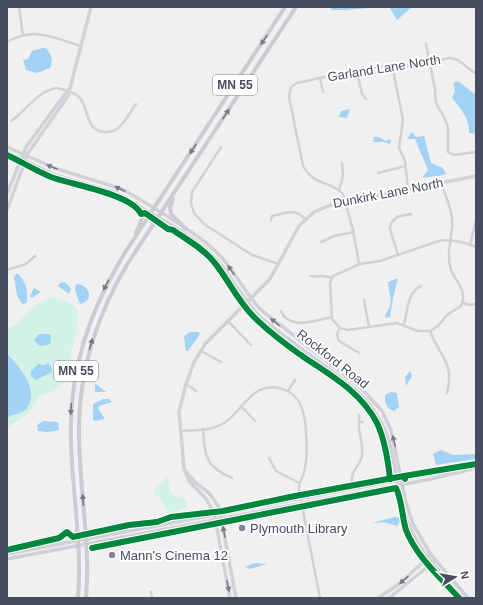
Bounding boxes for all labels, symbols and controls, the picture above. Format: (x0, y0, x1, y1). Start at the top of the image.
one-way arrow (260, 35, 268, 45)
street label: Garland Lane North (326, 52, 442, 84)
road number: MN 55 (213, 75, 257, 95)
one-way arrow (222, 109, 230, 119)
one-way arrow (189, 144, 197, 154)
one-way arrow (46, 164, 57, 170)
street label: Dunkirk Lane North (332, 175, 444, 211)
one-way arrow (115, 186, 126, 192)
one-way arrow (227, 265, 235, 275)
one-way arrow (103, 279, 109, 291)
one-way arrow (270, 318, 281, 327)
street label: Rockford Road (294, 326, 372, 392)
one-way arrow (88, 337, 94, 349)
road number: MN 55 (54, 361, 98, 381)
one-way arrow (68, 403, 75, 415)
one-way arrow (391, 435, 397, 447)
one-way arrow (80, 494, 87, 506)
place label: Plymouth Library (250, 521, 348, 536)
marker: Plymouth Library (237, 523, 247, 533)
one-way arrow (221, 526, 227, 538)
place label: Mann's Cinema 12 (120, 548, 228, 563)
marker: Mann's Cinema 12 (107, 550, 117, 560)
north arrow (435, 557, 475, 597)
text: N (458, 570, 471, 580)
one-way arrow (399, 575, 409, 584)
one-way arrow (225, 580, 231, 592)

